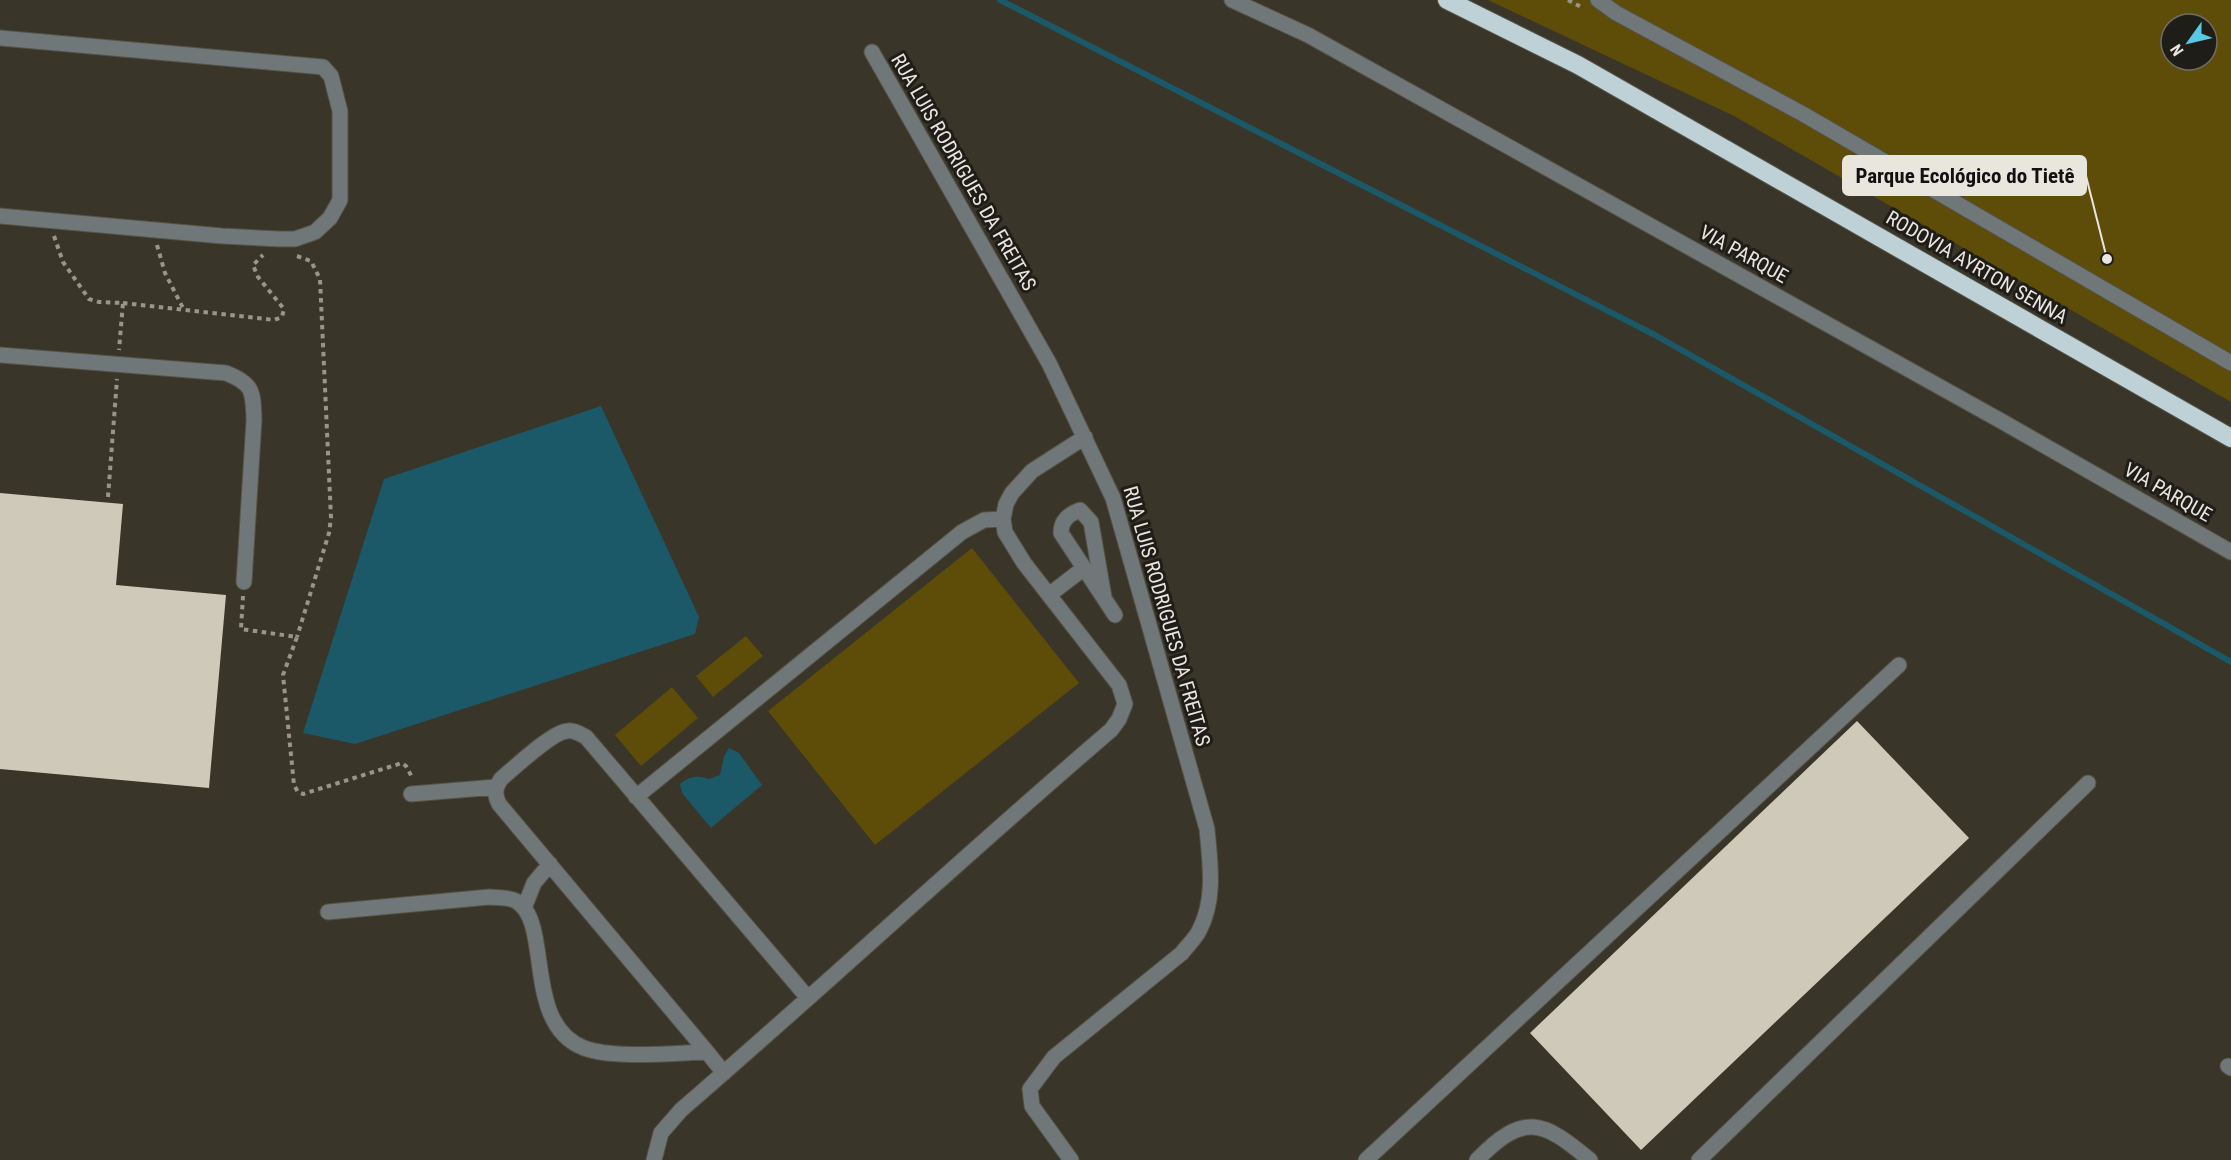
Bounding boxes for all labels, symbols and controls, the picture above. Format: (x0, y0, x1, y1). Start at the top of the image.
north arrow (2159, 12, 2219, 72)
text: N (2166, 41, 2188, 59)
street label: RUA LUIS RODRIGUES DA FREITAS (886, 49, 1042, 295)
callout: Parque Ecológico do Tietê (1843, 156, 2086, 195)
text: Parque Ecológico do Tietê (1855, 164, 2075, 188)
street label: RODOVIA AYRTON SENNA (1882, 205, 2072, 329)
street label: VIA PARQUE (1696, 220, 1793, 288)
street label: VIA PARQUE (2120, 457, 2216, 527)
street label: RUA LUIS RODRIGUES DA FREITAS (1118, 483, 1216, 749)

